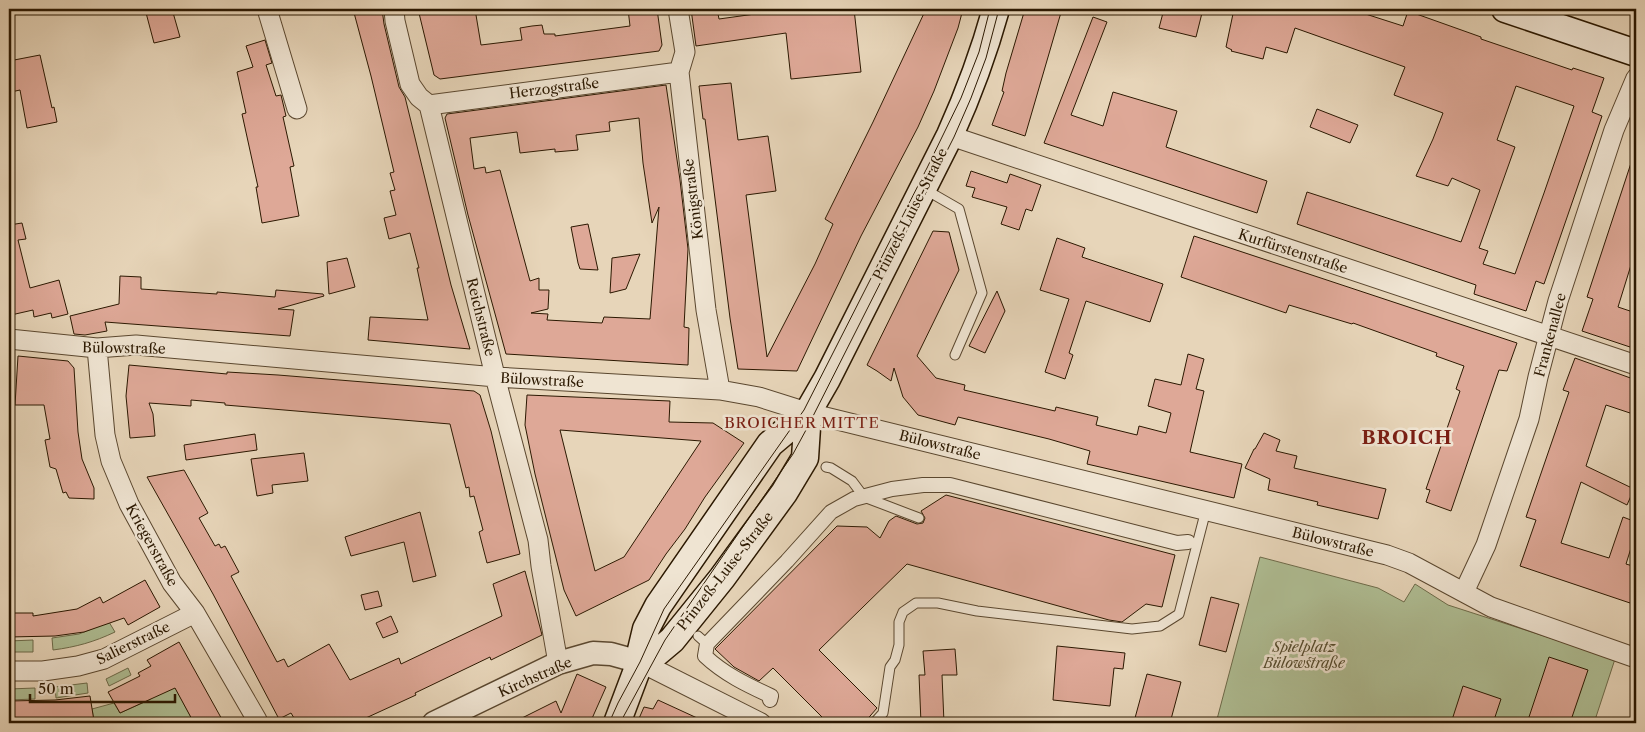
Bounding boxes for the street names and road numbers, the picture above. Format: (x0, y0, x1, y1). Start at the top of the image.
street label: Herzogstraße (508, 74, 600, 102)
street label: Prinzeß-Luise-Straße (869, 145, 951, 283)
street label: Königstraße (679, 157, 707, 240)
street label: Kurfürstenstraße (1236, 225, 1350, 277)
street label: Reichstraße (463, 276, 499, 358)
street label: Frankenallee (1530, 291, 1570, 379)
street label: Bülowstraße (82, 338, 166, 358)
street label: Bülowstraße (500, 369, 584, 391)
street label: Bülowstraße (897, 426, 983, 464)
street label: Kriegerstraße (122, 501, 182, 590)
street label: Prinzeß-Luise-Straße (673, 508, 777, 634)
street label: Bülowstraße (1290, 523, 1376, 561)
street label: Salierstraße (93, 617, 173, 669)
street label: Kirchstraße (495, 653, 575, 701)

